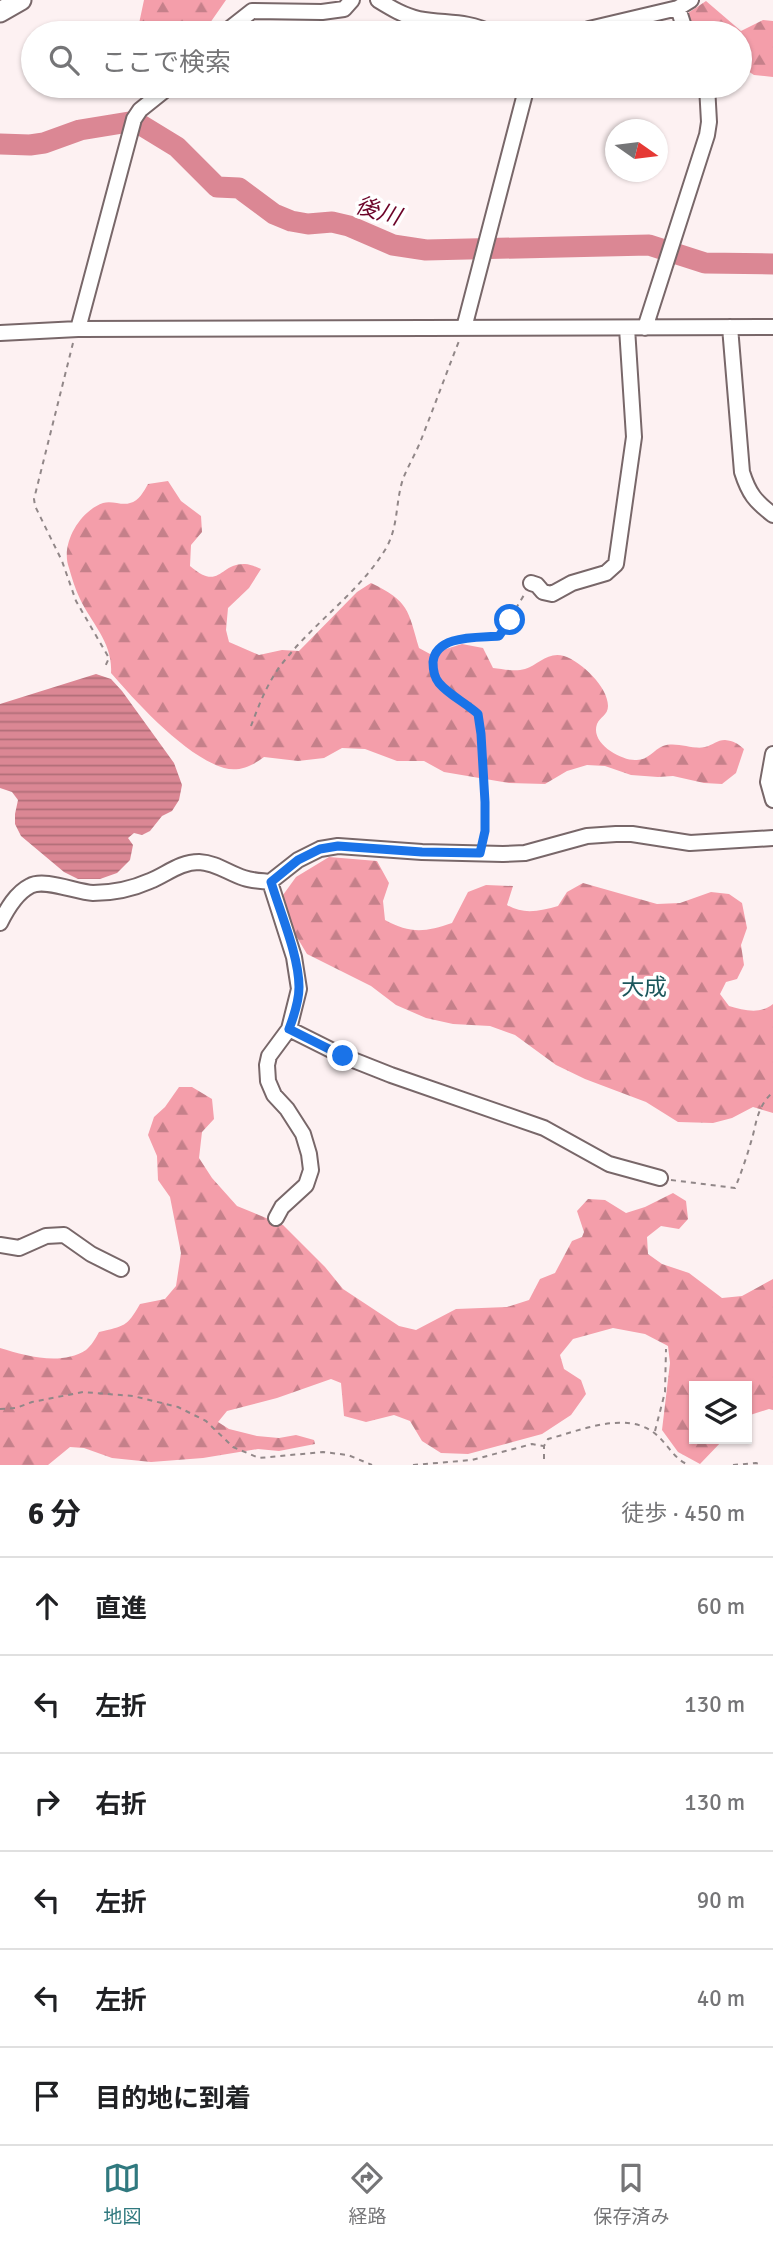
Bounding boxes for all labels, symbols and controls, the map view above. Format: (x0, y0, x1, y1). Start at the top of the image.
search box (21, 21, 752, 98)
icon: search (45, 41, 83, 79)
text: ここで検索 (101, 47, 231, 79)
north arrow (605, 119, 668, 182)
water label: 後川 (352, 190, 407, 232)
route start (494, 604, 525, 635)
district label: 大成 (621, 973, 667, 1002)
route end (327, 1040, 358, 1071)
map controls (689, 1381, 752, 1444)
button: layers (689, 1381, 752, 1444)
text: 6 分 (28, 1496, 81, 1533)
text: 徒歩 · 450 m (621, 1499, 745, 1528)
icon: ahead (28, 1587, 66, 1625)
text: 60 m (697, 1592, 745, 1621)
text: 直進 (95, 1593, 147, 1625)
icon: left (28, 1685, 66, 1723)
text: 130 m (684, 1690, 745, 1719)
text: 左折 (95, 1691, 147, 1723)
icon: right (28, 1783, 66, 1821)
text: 130 m (684, 1788, 745, 1817)
text: 右折 (95, 1789, 147, 1821)
icon: left (28, 1881, 66, 1919)
text: 90 m (697, 1886, 745, 1915)
text: 左折 (95, 1887, 147, 1919)
icon: left (28, 1979, 66, 2017)
text: 40 m (697, 1984, 745, 2013)
text: 左折 (95, 1985, 147, 2017)
icon: arrive (28, 2077, 66, 2115)
text: 目的地に到着 (95, 2083, 251, 2115)
tab: 地図 (103, 2159, 142, 2229)
tab: 経路 (348, 2159, 387, 2229)
tab: 保存済み (593, 2159, 670, 2229)

